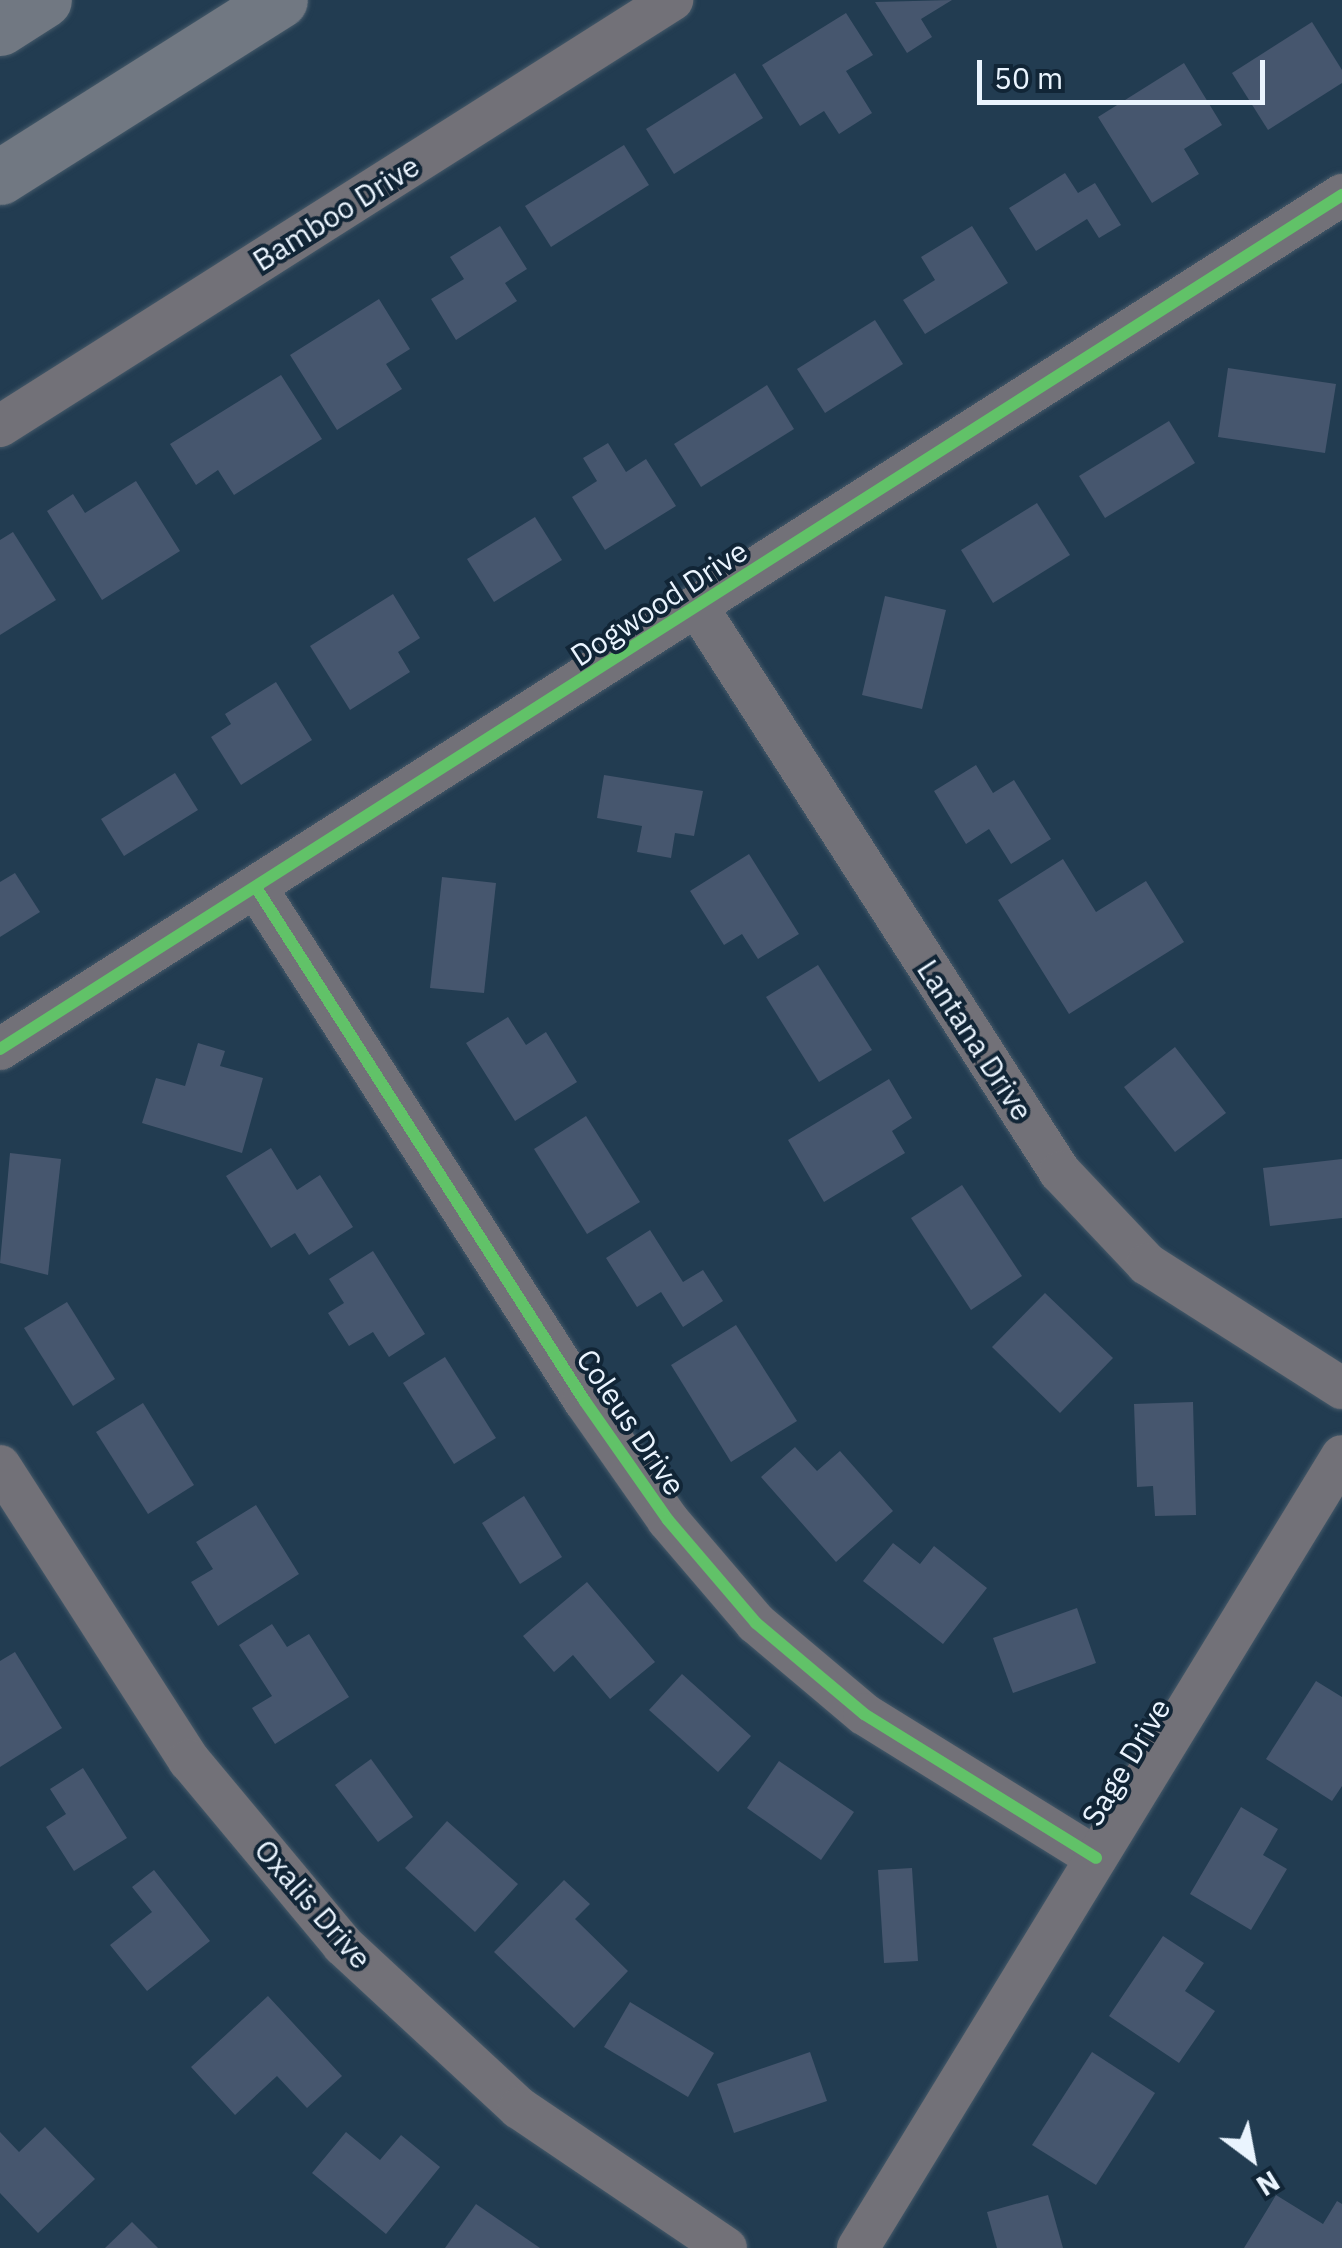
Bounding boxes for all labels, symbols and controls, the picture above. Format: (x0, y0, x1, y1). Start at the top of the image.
scale bar (982, 40, 1270, 102)
text: 50 m (994, 58, 1063, 97)
street label: Bamboo Drive (246, 148, 426, 278)
street label: Dogwood Drive (564, 532, 754, 674)
street label: Lantana Drive (910, 953, 1040, 1127)
street label: Coleus Drive (569, 1342, 693, 1502)
street label: Sage Drive (1074, 1692, 1178, 1832)
street label: Oxalis Drive (247, 1832, 379, 1976)
north arrow (1202, 2108, 1302, 2208)
text: N (1250, 2163, 1287, 2205)

